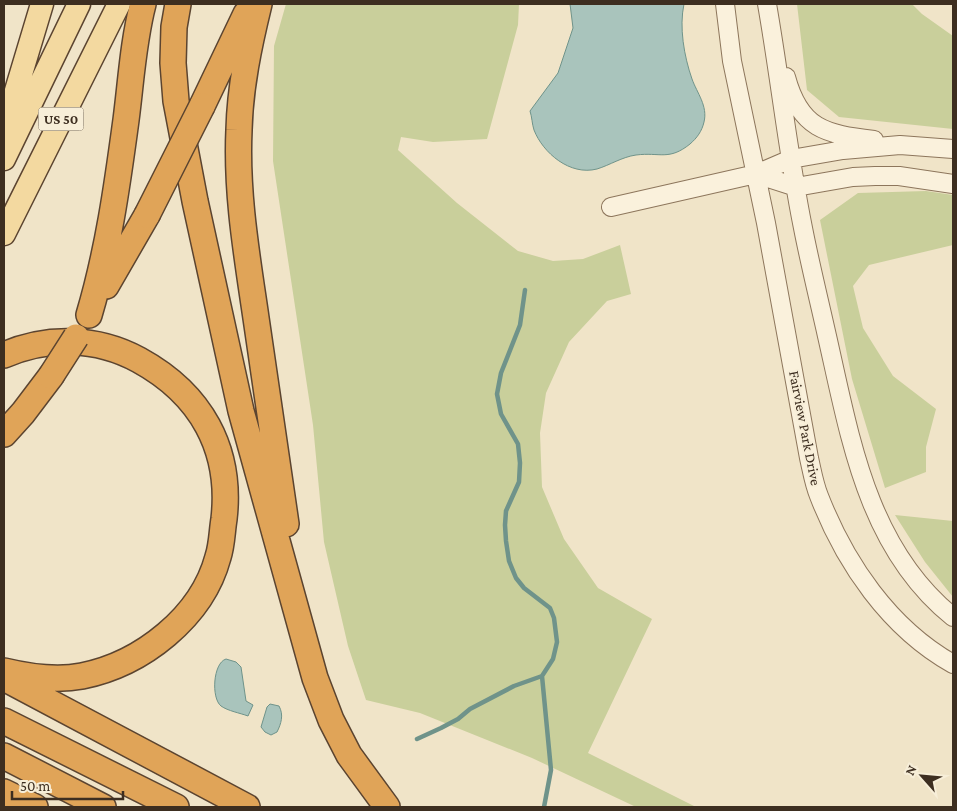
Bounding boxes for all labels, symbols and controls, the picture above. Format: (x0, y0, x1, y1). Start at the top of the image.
road number: US 50 (38, 108, 84, 130)
street label: Fairview Park Drive (786, 369, 824, 487)
north arrow (897, 751, 947, 801)
text: N (901, 762, 920, 778)
scale bar (12, 768, 124, 800)
text: 50 m (20, 778, 50, 794)

